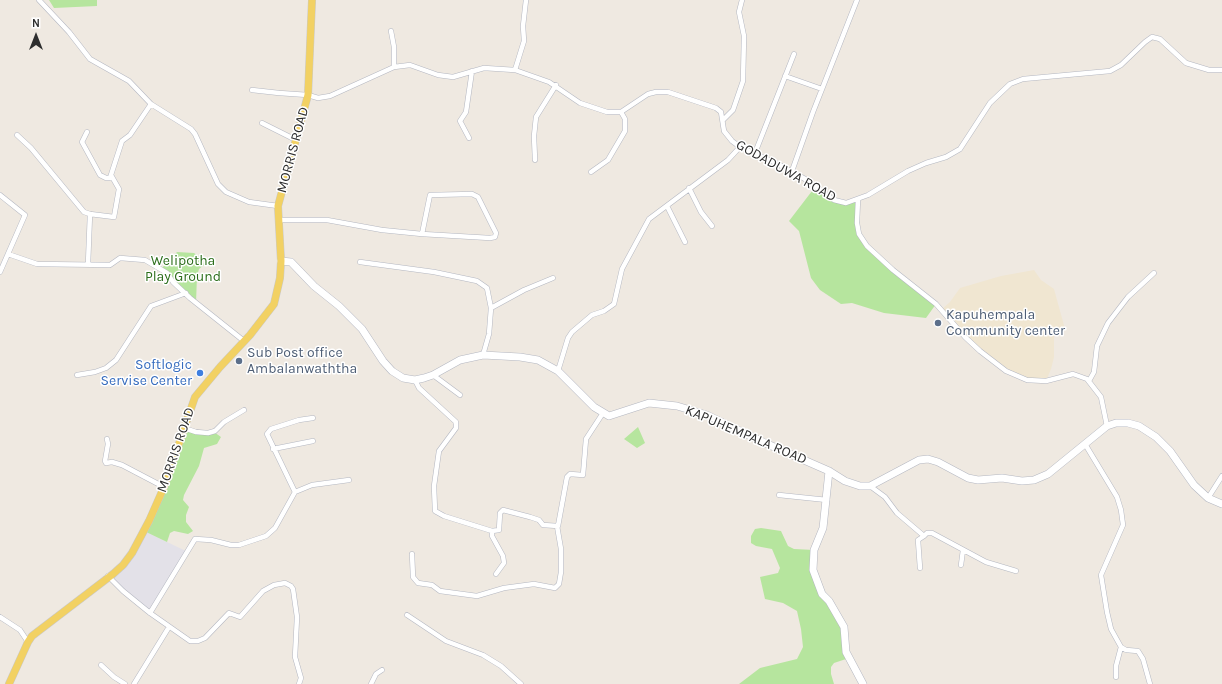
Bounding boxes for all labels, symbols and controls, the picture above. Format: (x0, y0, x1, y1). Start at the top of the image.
north arrow (16, 16, 56, 56)
text: N (32, 17, 40, 30)
street label: MORRIS ROAD (273, 105, 313, 195)
street label: GODADUWA ROAD (733, 136, 839, 206)
park label: Welipotha Play Ground (145, 253, 221, 286)
place label: Kapuhempala Community center (946, 307, 1065, 340)
marker: Kapuhempala Community center (933, 318, 943, 328)
place label: Sub Post office Ambalanwaththa (247, 345, 357, 378)
marker: Sub Post office Ambalanwaththa (234, 356, 244, 366)
place label: Softlogic Servise Center (100, 357, 192, 390)
marker: Softlogic Servise Center (195, 368, 205, 378)
street label: KAPUHEMPALA ROAD (683, 402, 809, 468)
street label: MORRIS ROAD (154, 405, 198, 495)

